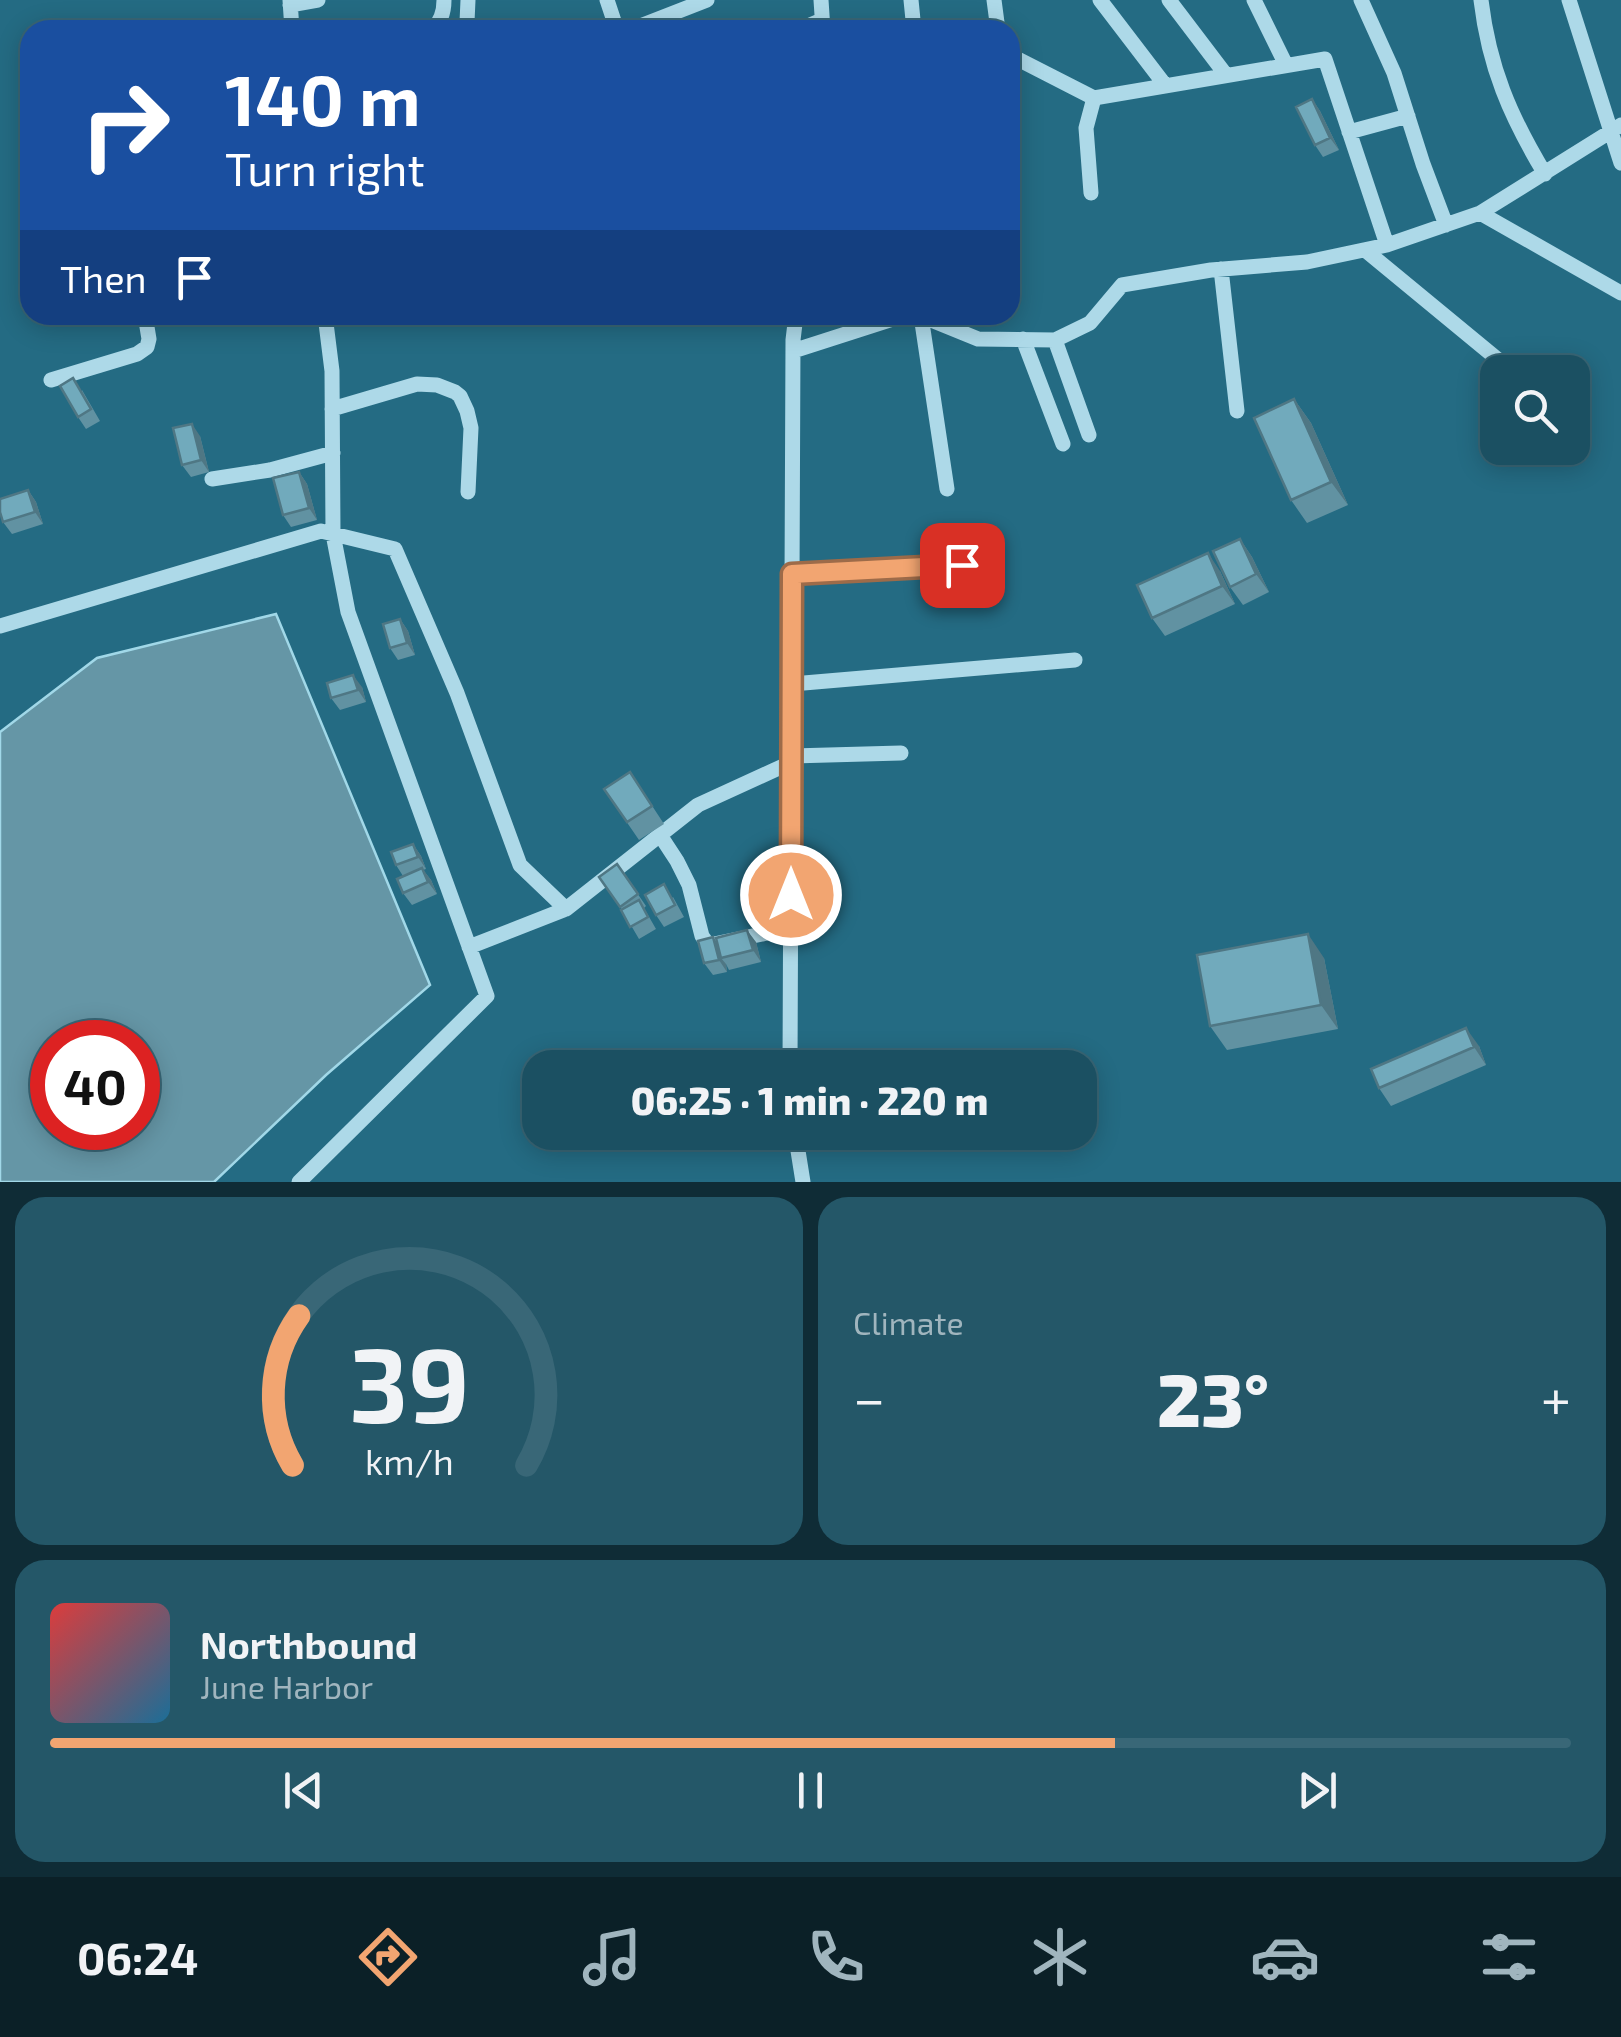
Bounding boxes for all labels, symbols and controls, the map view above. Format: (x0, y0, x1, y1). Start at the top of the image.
text: 140 m (225, 56, 421, 140)
icon: right (60, 60, 190, 190)
text: Turn right (225, 141, 425, 195)
icon: arrive (167, 250, 222, 305)
text: Then (60, 255, 147, 301)
map controls (1480, 355, 1590, 465)
button: search (1480, 355, 1590, 465)
pin (920, 523, 1005, 608)
icon: arrive (935, 538, 990, 593)
position arrow (739, 843, 843, 947)
speed limit sign: 40 (30, 1020, 160, 1150)
text: 06:25 · 1 min · 220 m (631, 1077, 988, 1123)
text: Climate (853, 1303, 964, 1341)
text: 39 (349, 1319, 469, 1444)
text: 23° (1157, 1352, 1269, 1442)
text: − (853, 1364, 885, 1430)
text: + (1541, 1364, 1571, 1430)
text: km/h (365, 1439, 453, 1482)
text: Northbound (200, 1621, 418, 1667)
text: June Harbor (200, 1667, 373, 1705)
icon: previous (276, 1763, 331, 1818)
icon: pause (783, 1763, 838, 1818)
icon: next (1290, 1763, 1345, 1818)
icon: directions (353, 1922, 423, 1992)
icon: music (577, 1922, 647, 1992)
icon: phone (801, 1922, 871, 1992)
icon: climate (1025, 1922, 1095, 1992)
icon: car (1250, 1922, 1320, 1992)
icon: filters (1474, 1922, 1544, 1992)
text: 06:24 (77, 1930, 198, 1984)

